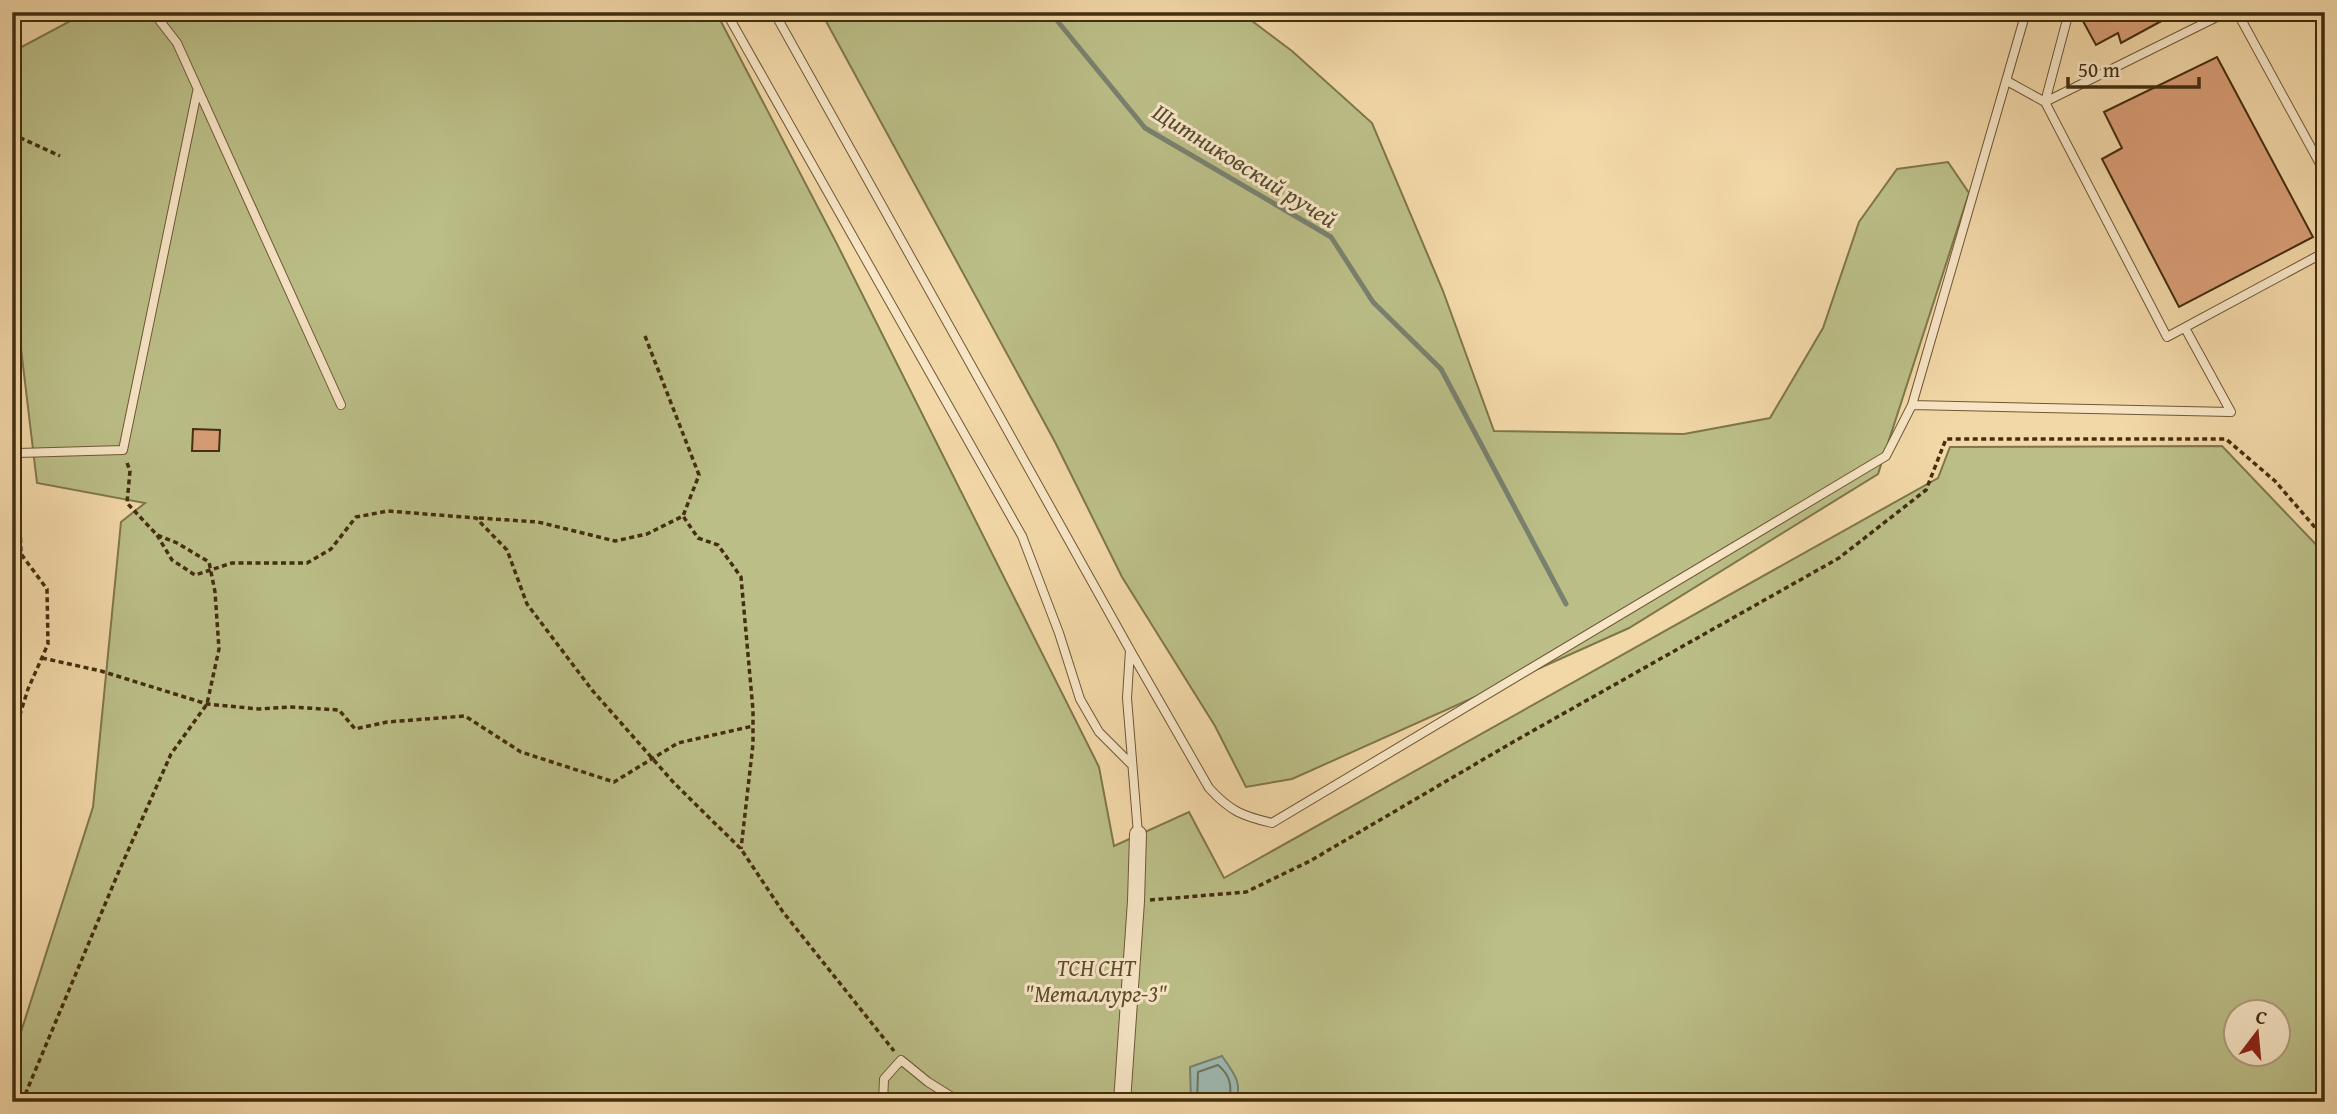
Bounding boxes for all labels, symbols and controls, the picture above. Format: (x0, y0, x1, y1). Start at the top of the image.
scale bar (2068, 46, 2199, 90)
text: 50 m (2078, 54, 2120, 85)
water label: Щитниковский ручей (1146, 95, 1344, 237)
park label: ТСН СНТ "Металлург-3" (1025, 951, 1167, 1010)
north arrow (2222, 998, 2292, 1068)
text: С (2253, 1002, 2271, 1032)

